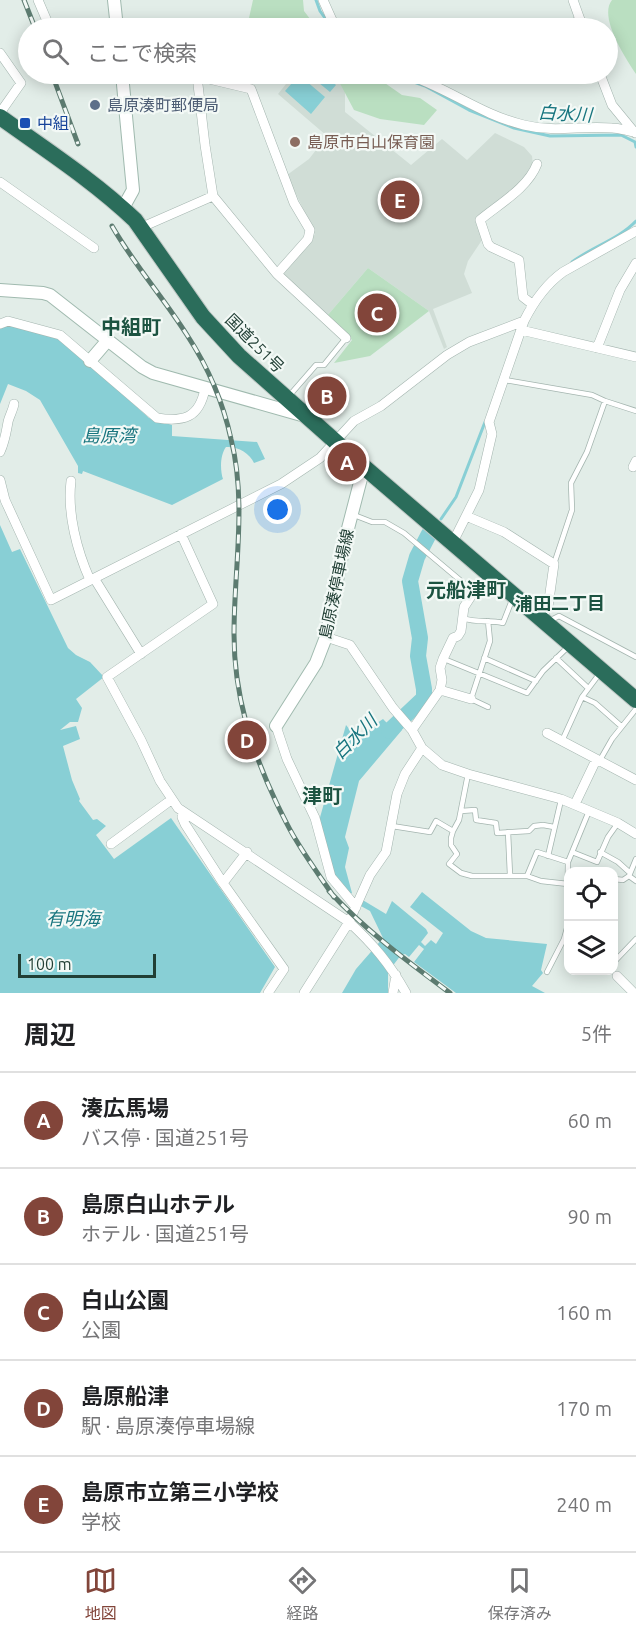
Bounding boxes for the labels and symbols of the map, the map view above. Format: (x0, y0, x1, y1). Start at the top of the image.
place label: 島原湊町郵便局 (107, 96, 219, 114)
marker: 島原湊町郵便局 (88, 98, 102, 112)
water label: 白水川 (538, 102, 595, 125)
place label: 中組 (37, 114, 69, 132)
marker: 中組 (18, 116, 32, 130)
place label: 島原市白山保育園 (307, 133, 435, 151)
marker: 島原市白山保育園 (288, 135, 302, 149)
pin: E (380, 178, 420, 222)
pin: C (358, 290, 397, 336)
street label: 国道251号 (222, 310, 288, 376)
district label: 中組町 (101, 315, 161, 338)
pin: B (308, 374, 346, 418)
water label: 島原湾 (82, 425, 139, 445)
pin: A (328, 440, 366, 484)
your location (263, 495, 292, 524)
street label: 島原湊停車場線 (316, 527, 356, 641)
district label: 元船津町 (426, 578, 506, 601)
district label: 浦田二丁目 (515, 593, 605, 613)
water label: 白水川 (328, 709, 382, 762)
pin: D (228, 718, 266, 762)
district label: 津町 (302, 784, 342, 807)
water label: 有明海 (46, 908, 103, 928)
scale bar (18, 951, 156, 978)

